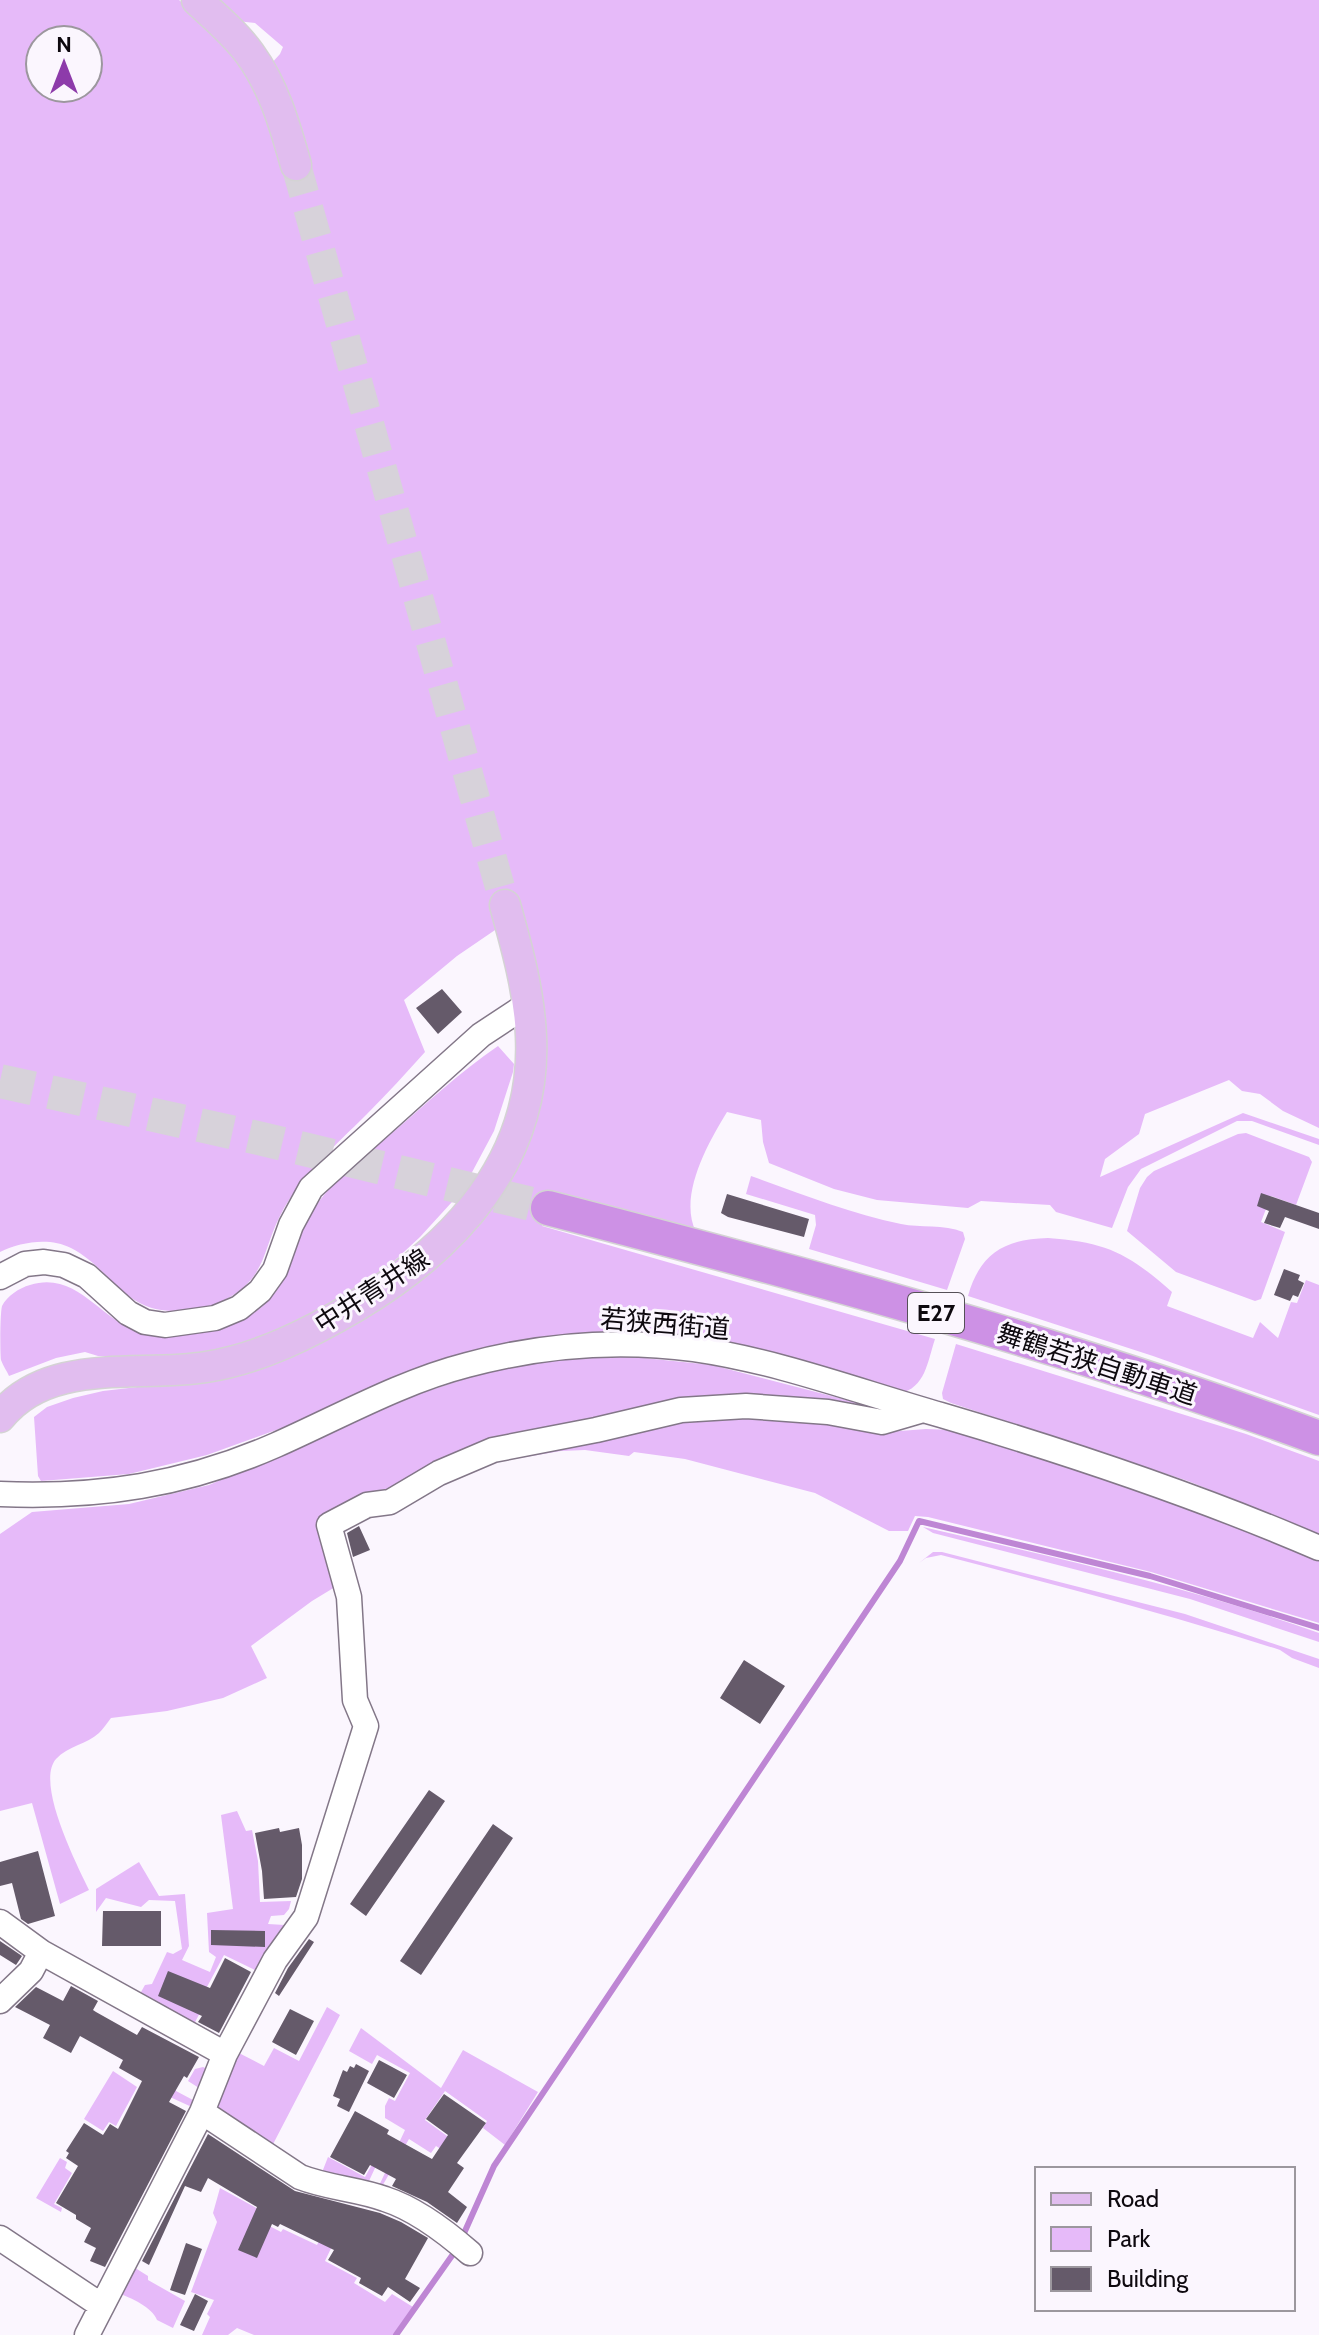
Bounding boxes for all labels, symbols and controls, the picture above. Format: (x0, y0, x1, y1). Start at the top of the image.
north arrow (24, 24, 104, 104)
text: N (56, 31, 72, 58)
street label: 中井青井線 (309, 1242, 435, 1340)
road number: E27 (908, 1293, 964, 1333)
street label: 若狭西街道 (599, 1302, 731, 1346)
street label: 舞鶴若狭自動車道 (993, 1317, 1201, 1411)
legend (1035, 2167, 1295, 2311)
text: Road (1107, 2184, 1159, 2213)
text: Park (1107, 2224, 1150, 2253)
text: Building (1107, 2264, 1189, 2293)

